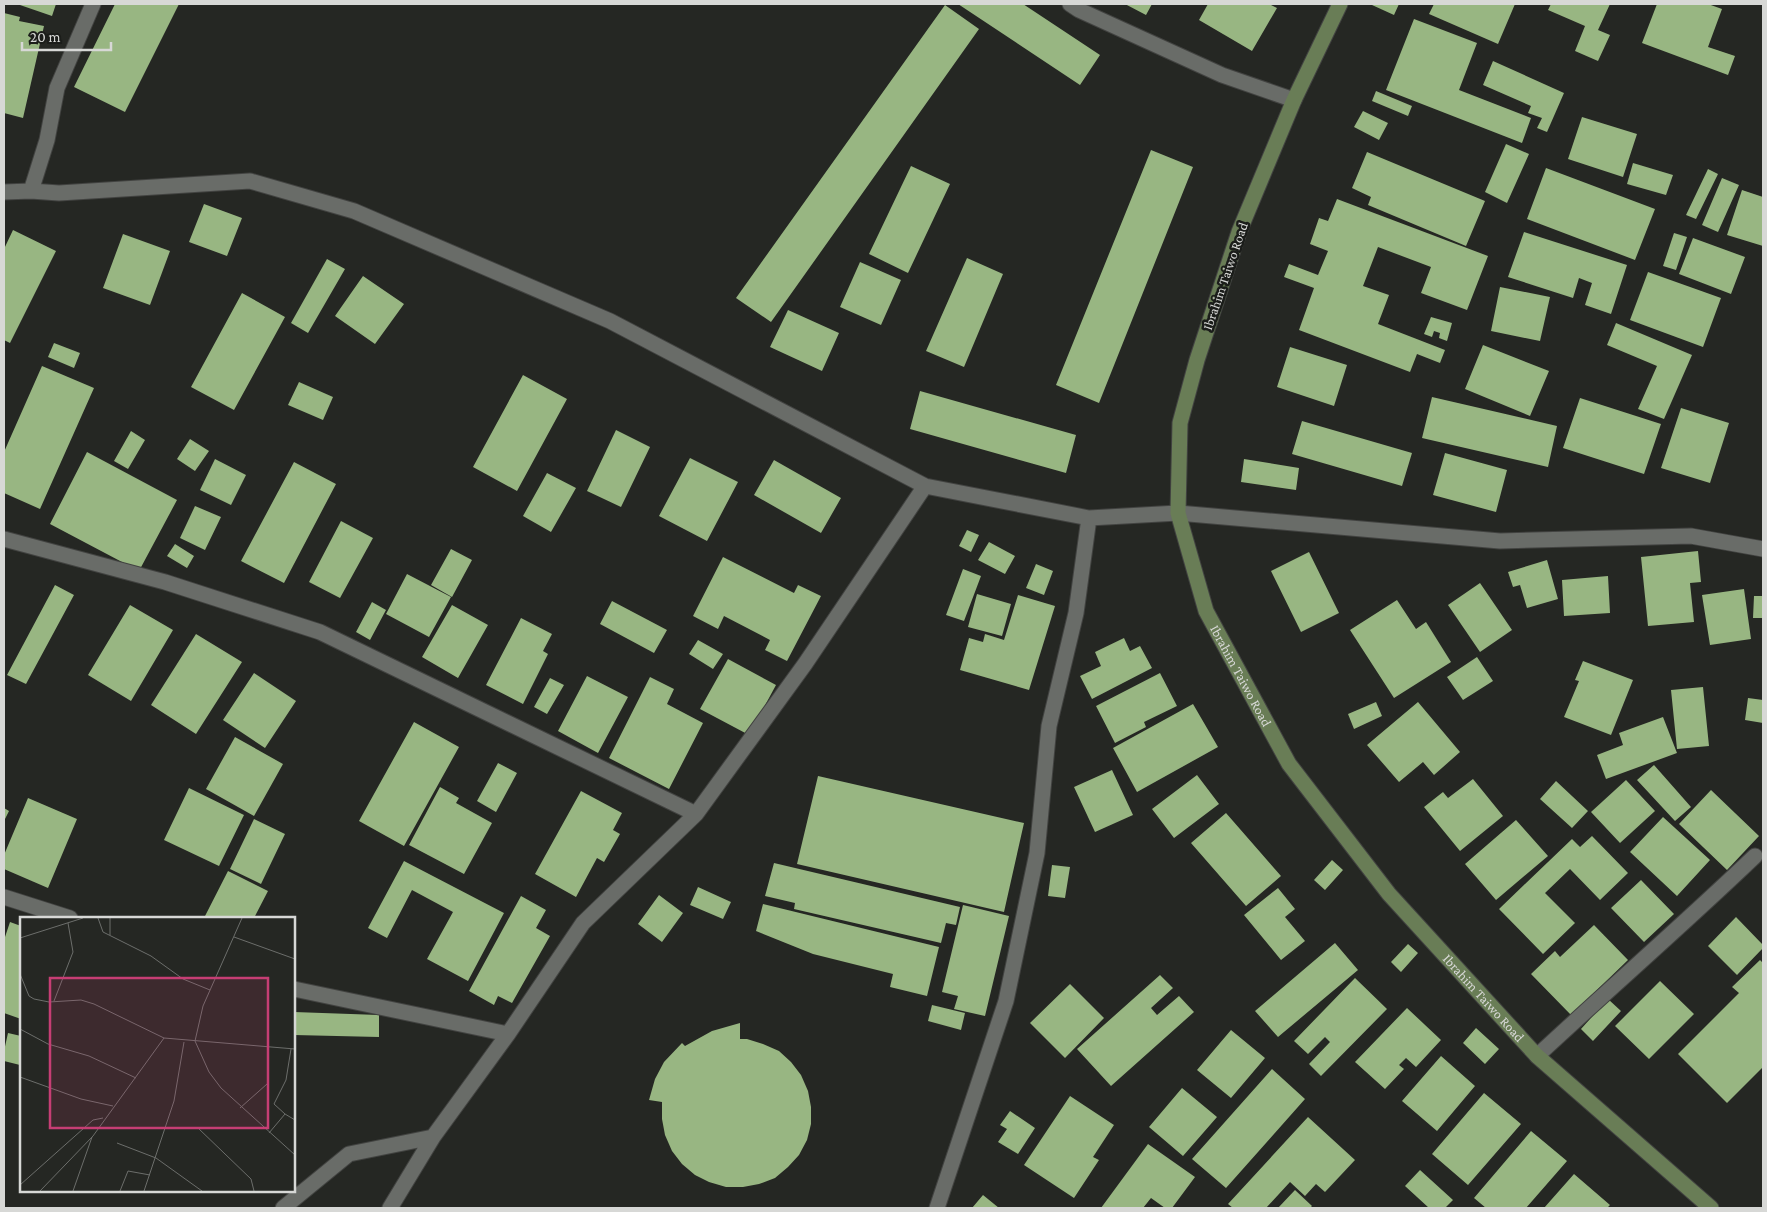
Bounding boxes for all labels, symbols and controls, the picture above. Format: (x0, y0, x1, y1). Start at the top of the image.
scale bar (22, 20, 111, 52)
text: 20 m (30, 29, 61, 45)
street label: Ibrahim Taiwo Road (1199, 219, 1251, 332)
street label: Ibrahim Taiwo Road (1207, 622, 1275, 730)
inset map (20, 917, 295, 1192)
street label: Ibrahim Taiwo Road (1440, 951, 1528, 1045)

